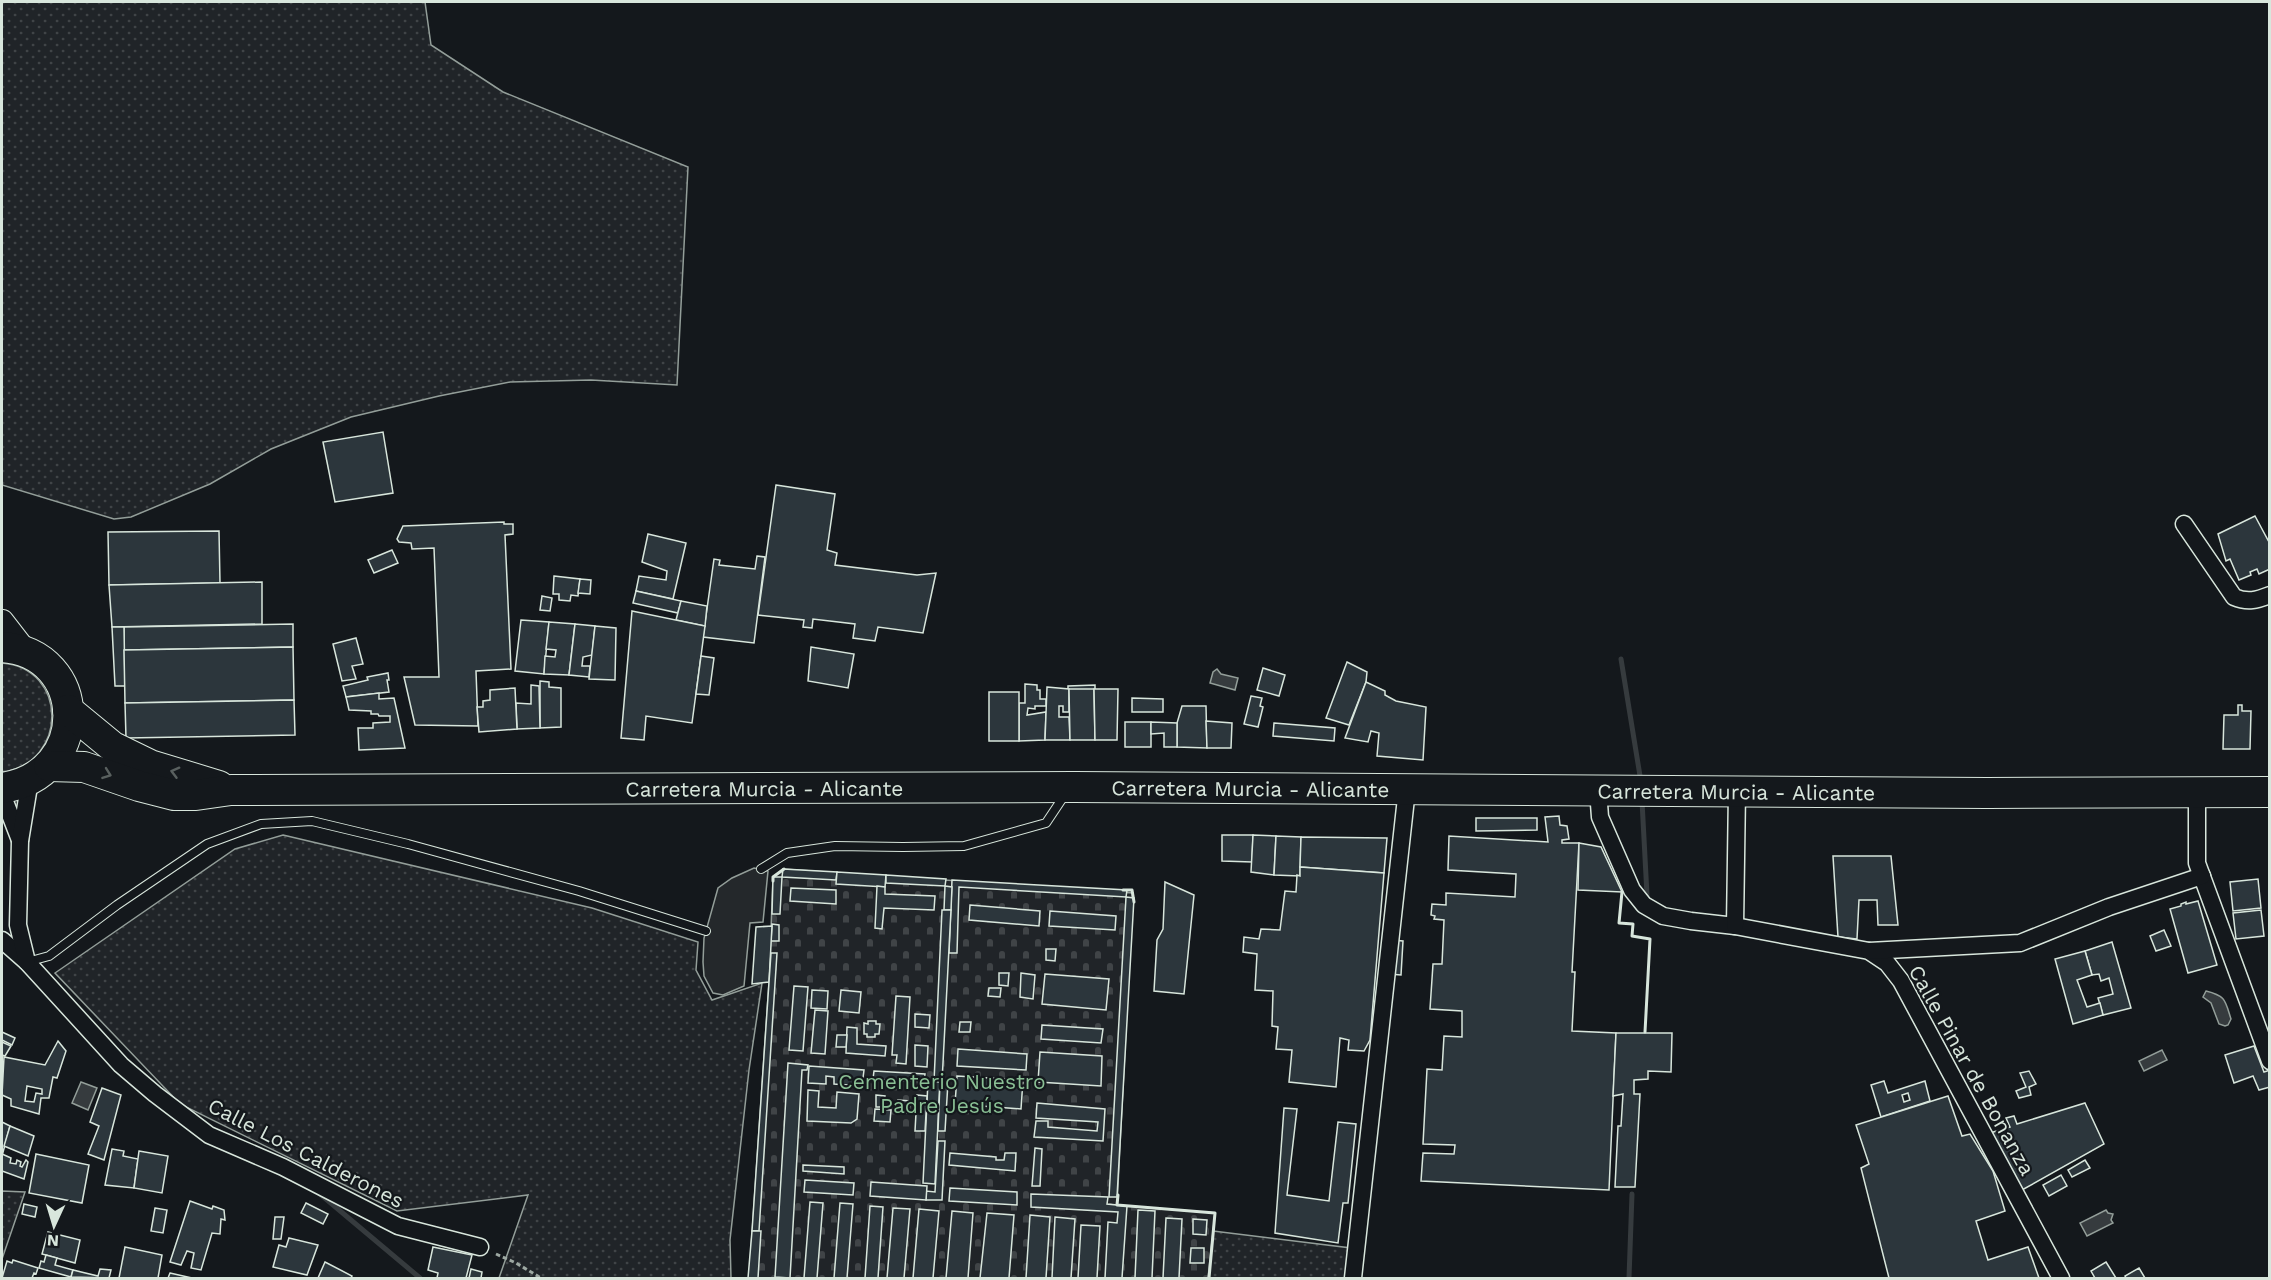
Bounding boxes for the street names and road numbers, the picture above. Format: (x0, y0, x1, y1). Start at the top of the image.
street label: Carretera Murcia - Alicante (625, 775, 903, 801)
street label: Carretera Murcia - Alicante (1111, 775, 1389, 802)
street label: Carretera Murcia - Alicante (1597, 778, 1875, 805)
street label: Calle Pinar de Bonanza (1904, 960, 2040, 1180)
street label: Calle Los Calderones (204, 1093, 408, 1213)

